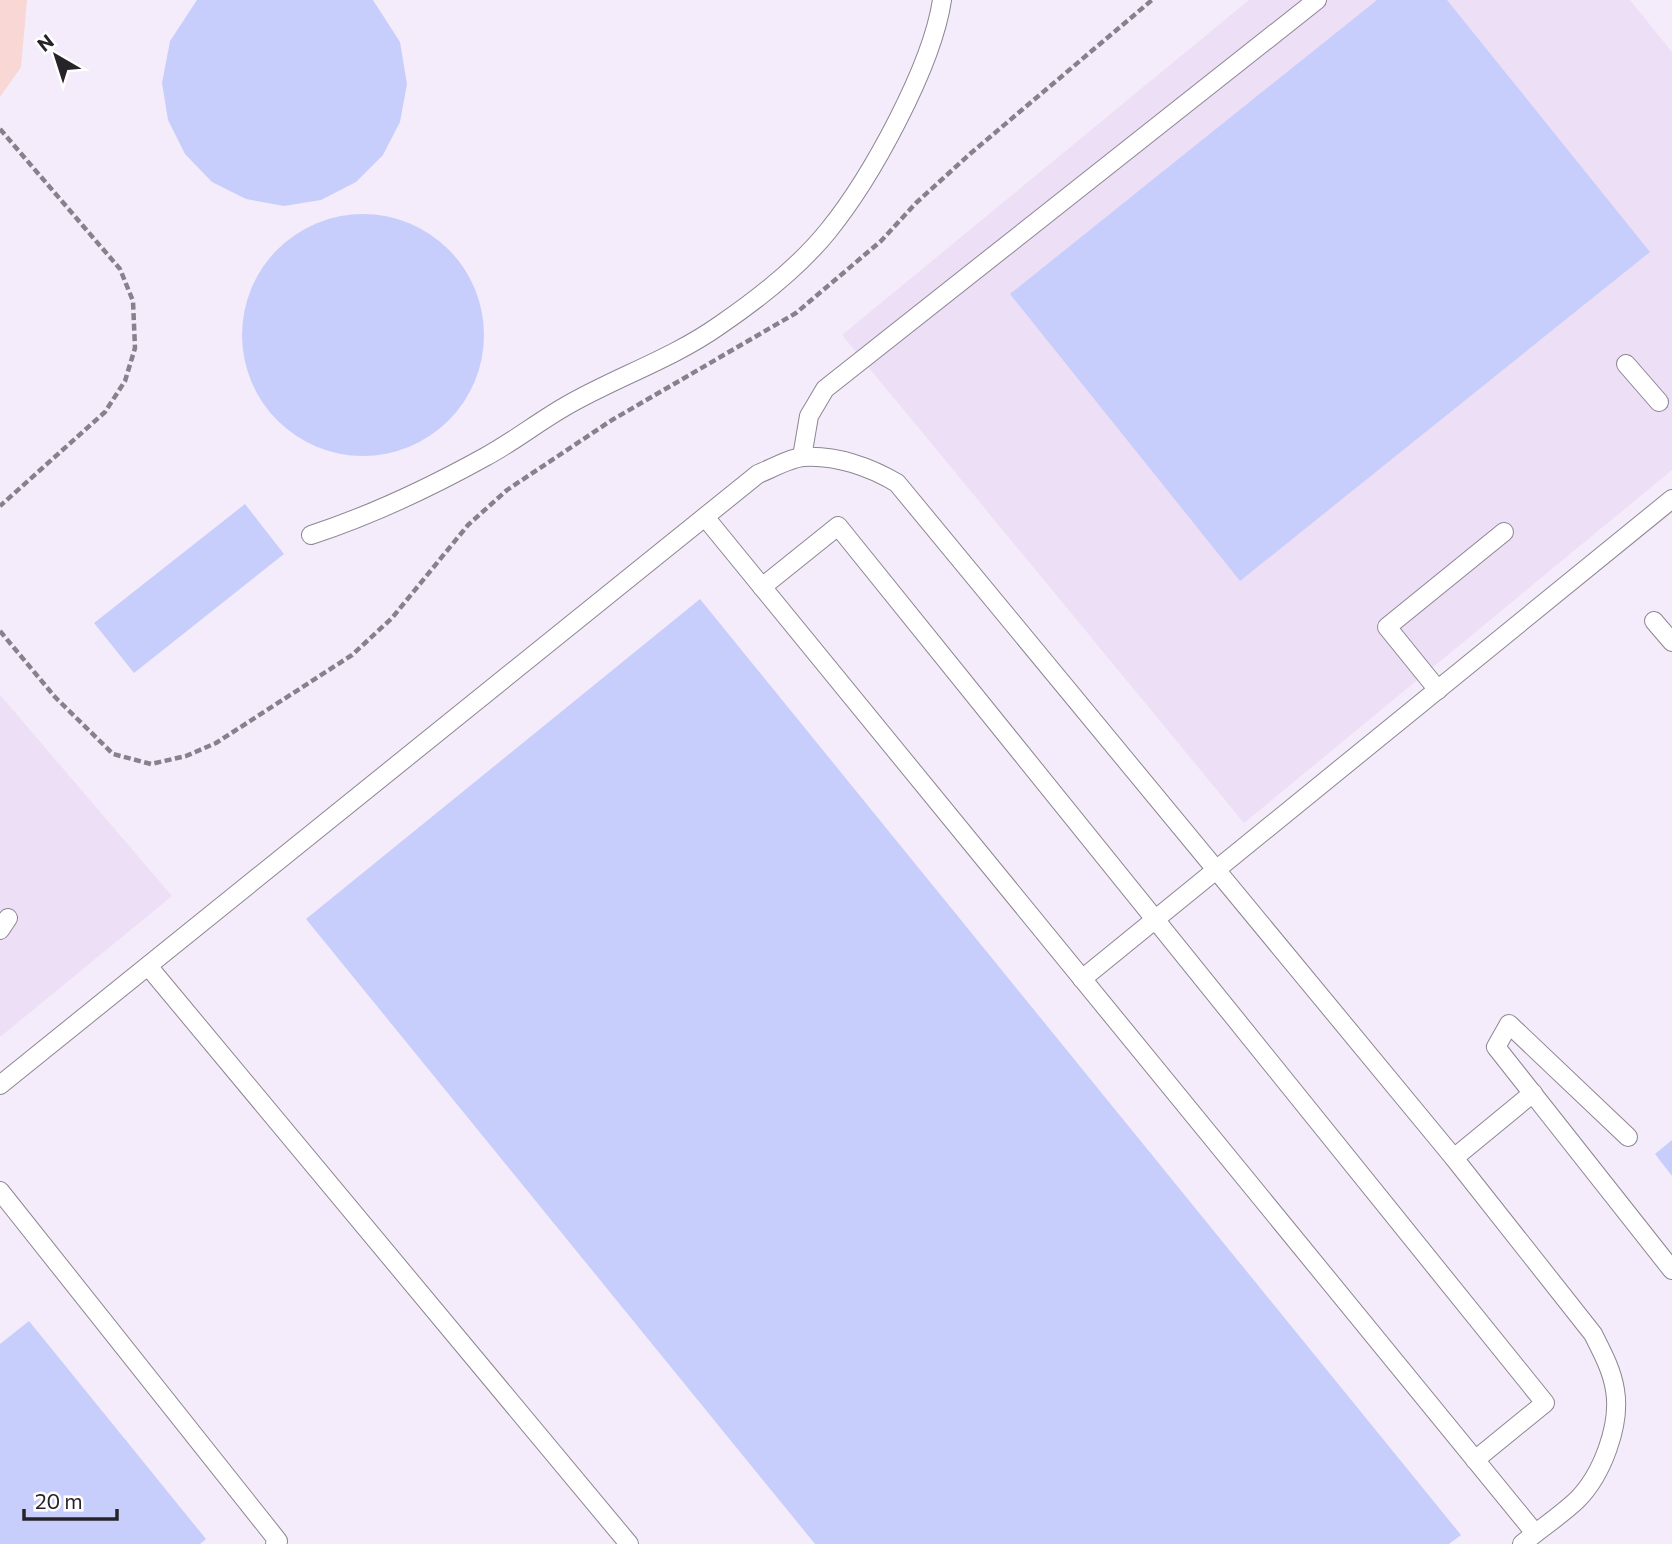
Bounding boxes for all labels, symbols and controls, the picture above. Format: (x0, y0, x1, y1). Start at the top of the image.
north arrow (21, 21, 91, 91)
text: N (32, 29, 58, 56)
scale bar (24, 1478, 117, 1522)
text: 20 m (35, 1488, 83, 1513)

